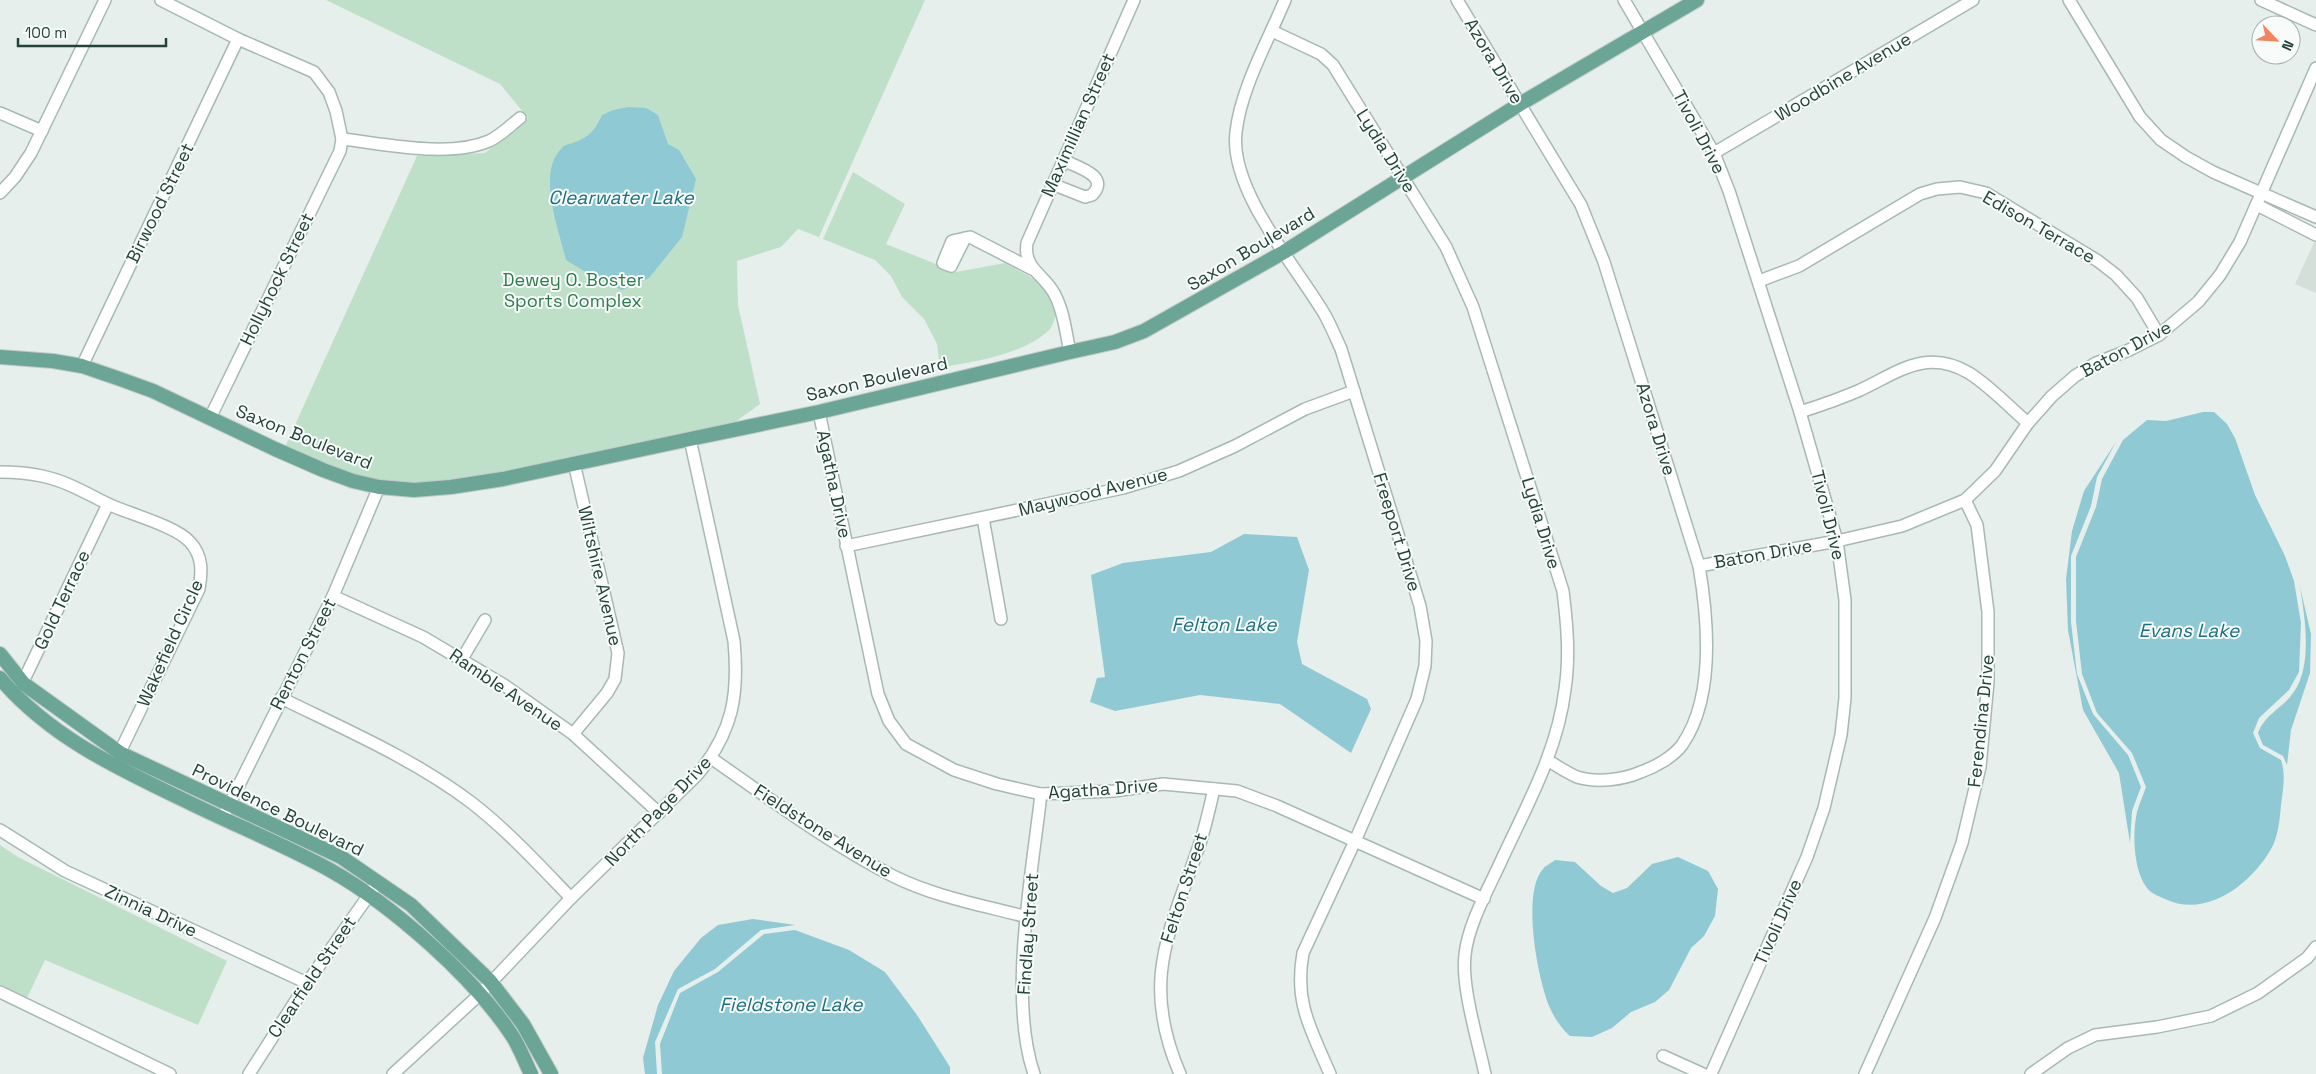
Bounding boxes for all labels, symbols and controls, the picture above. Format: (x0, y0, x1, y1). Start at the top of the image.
street label: Azora Drive (1460, 14, 1529, 108)
scale bar (18, 15, 165, 47)
north arrow (2251, 15, 2301, 65)
text: 100 m (25, 23, 67, 42)
street label: Woodbine Avenue (1770, 27, 1915, 126)
text: N (2278, 37, 2298, 54)
street label: Maximillian Street (1035, 49, 1120, 200)
street label: Tivoli Drive (1668, 86, 1731, 178)
street label: Lydia Drive (1352, 104, 1421, 197)
street label: Birwood Street (121, 139, 199, 267)
water label: Clearwater Lake (548, 185, 695, 210)
street label: Edison Terrace (1979, 185, 2100, 268)
street label: Saxon Boulevard (1183, 201, 1319, 296)
street label: Hollyhock Street (234, 209, 319, 349)
park label: Dewey O. Boster Sports Complex (503, 268, 644, 312)
street label: Baton Drive (2076, 315, 2175, 382)
street label: Saxon Boulevard (804, 351, 950, 406)
street label: Azora Drive (1631, 380, 1682, 478)
street label: Saxon Boulevard (233, 399, 376, 474)
street label: Agatha Drive (812, 428, 857, 540)
street label: Maywood Avenue (1016, 462, 1170, 521)
street label: Tivoli Drive (1806, 468, 1851, 562)
street label: Freeport Drive (1368, 470, 1426, 594)
street label: Lydia Drive (1517, 474, 1566, 572)
street label: Wiltshire Avenue (573, 504, 628, 648)
street label: Baton Drive (1712, 534, 1814, 573)
street label: Gold Terrace (28, 546, 95, 653)
street label: Wakefield Circle (131, 576, 208, 710)
street label: Renton Street (264, 594, 341, 714)
water label: Felton Lake (1172, 612, 1277, 637)
water label: Evans Lake (2139, 618, 2240, 643)
street label: Ramble Avenue (445, 643, 567, 736)
street label: Ferendina Drive (1962, 653, 1999, 789)
street label: North Page Drive (599, 751, 716, 871)
street label: Providence Boulevard (189, 758, 368, 861)
street label: Agatha Drive (1047, 773, 1159, 804)
street label: Fieldstone Avenue (750, 779, 897, 882)
street label: Felton Street (1155, 830, 1212, 946)
street label: Findlay Street (1012, 872, 1043, 996)
street label: Tivoli Drive (1748, 875, 1807, 968)
street label: Zinnia Drive (101, 879, 201, 942)
street label: Clearfield Street (262, 911, 361, 1042)
water label: Fieldstone Lake (719, 992, 863, 1017)

